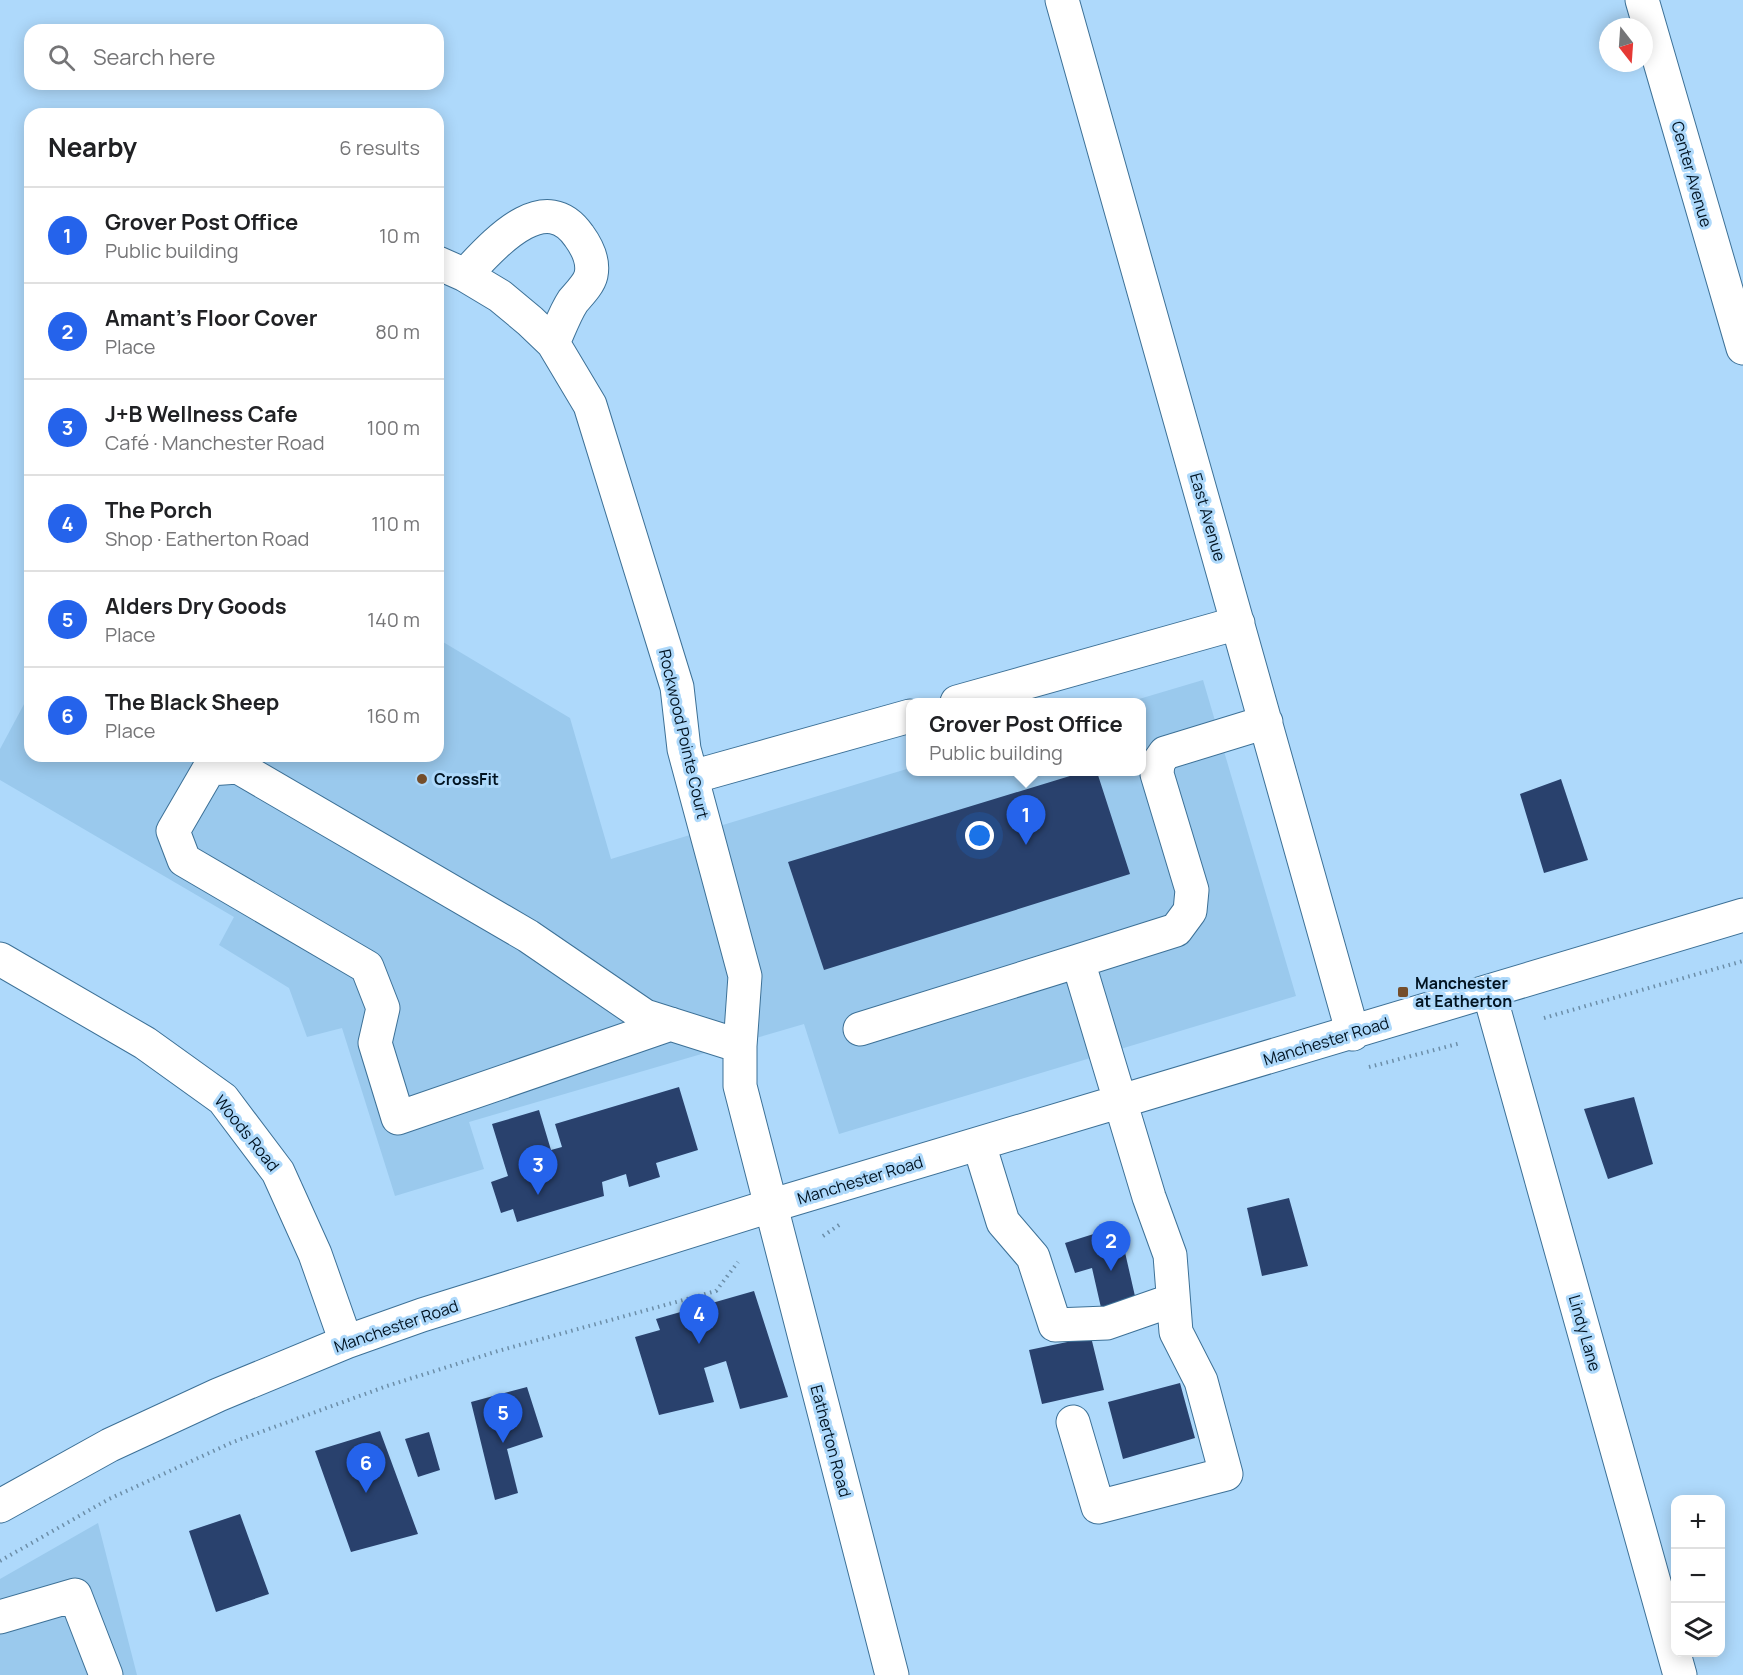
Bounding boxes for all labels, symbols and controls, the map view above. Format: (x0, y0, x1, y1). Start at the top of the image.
north arrow (1599, 18, 1653, 72)
search box (24, 24, 444, 90)
icon: search (45, 41, 78, 74)
text: Search here (93, 42, 215, 72)
street label: Center Avenue (1666, 118, 1718, 230)
text: Nearby (48, 129, 137, 165)
text: 6 results (339, 134, 420, 161)
text: Grover Post Office (105, 207, 298, 237)
text: 1 (63, 222, 72, 249)
text: 10 m (379, 222, 420, 249)
text: Public building (105, 237, 239, 264)
text: Amant's Floor Cover (105, 303, 318, 333)
text: 2 (62, 318, 73, 345)
text: 80 m (375, 318, 420, 345)
text: Place (105, 333, 155, 360)
text: J+B Wellness Cafe (105, 399, 298, 429)
text: 3 (62, 414, 73, 441)
text: 100 m (367, 414, 420, 441)
text: Café · Manchester Road (105, 429, 325, 456)
street label: East Avenue (1185, 470, 1231, 564)
text: The Porch (105, 495, 212, 525)
text: 4 (61, 510, 74, 537)
text: 110 m (371, 510, 420, 537)
text: Shop · Eatherton Road (105, 525, 309, 552)
text: Alders Dry Goods (105, 591, 287, 621)
text: 5 (62, 606, 73, 633)
text: 140 m (367, 606, 420, 633)
text: Place (105, 621, 155, 648)
street label: Rockwood Pointe Court (654, 647, 714, 821)
text: The Black Sheep (105, 687, 279, 717)
popup (906, 698, 1146, 776)
text: 6 (61, 702, 74, 729)
text: 160 m (367, 702, 420, 729)
text: Grover Post Office (929, 709, 1123, 739)
text: Place (105, 717, 155, 744)
text: Public building (929, 739, 1063, 766)
place label: CrossFit (434, 768, 499, 790)
marker: CrossFit (415, 772, 429, 786)
pin: 1 (1006, 796, 1046, 845)
your location (965, 821, 994, 850)
place label: Manchester at Eatherton (1415, 972, 1512, 1012)
marker: Manchester at Eatherton (1396, 985, 1410, 999)
street label: Manchester Road (1261, 1011, 1391, 1071)
street label: Woods Road (210, 1090, 284, 1176)
pin: 3 (518, 1146, 558, 1195)
street label: Manchester Road (795, 1150, 925, 1210)
pin: 2 (1092, 1222, 1130, 1271)
street label: Lindy Lane (1564, 1292, 1606, 1374)
street label: Manchester Road (331, 1294, 461, 1358)
pin: 4 (680, 1294, 718, 1344)
street label: Eatherton Road (805, 1383, 857, 1499)
pin: 5 (484, 1394, 522, 1443)
pin: 6 (346, 1444, 386, 1493)
map controls (1671, 1495, 1725, 1657)
button: + (1671, 1495, 1725, 1549)
button: − (1671, 1549, 1725, 1603)
button: layers (1671, 1603, 1725, 1657)

